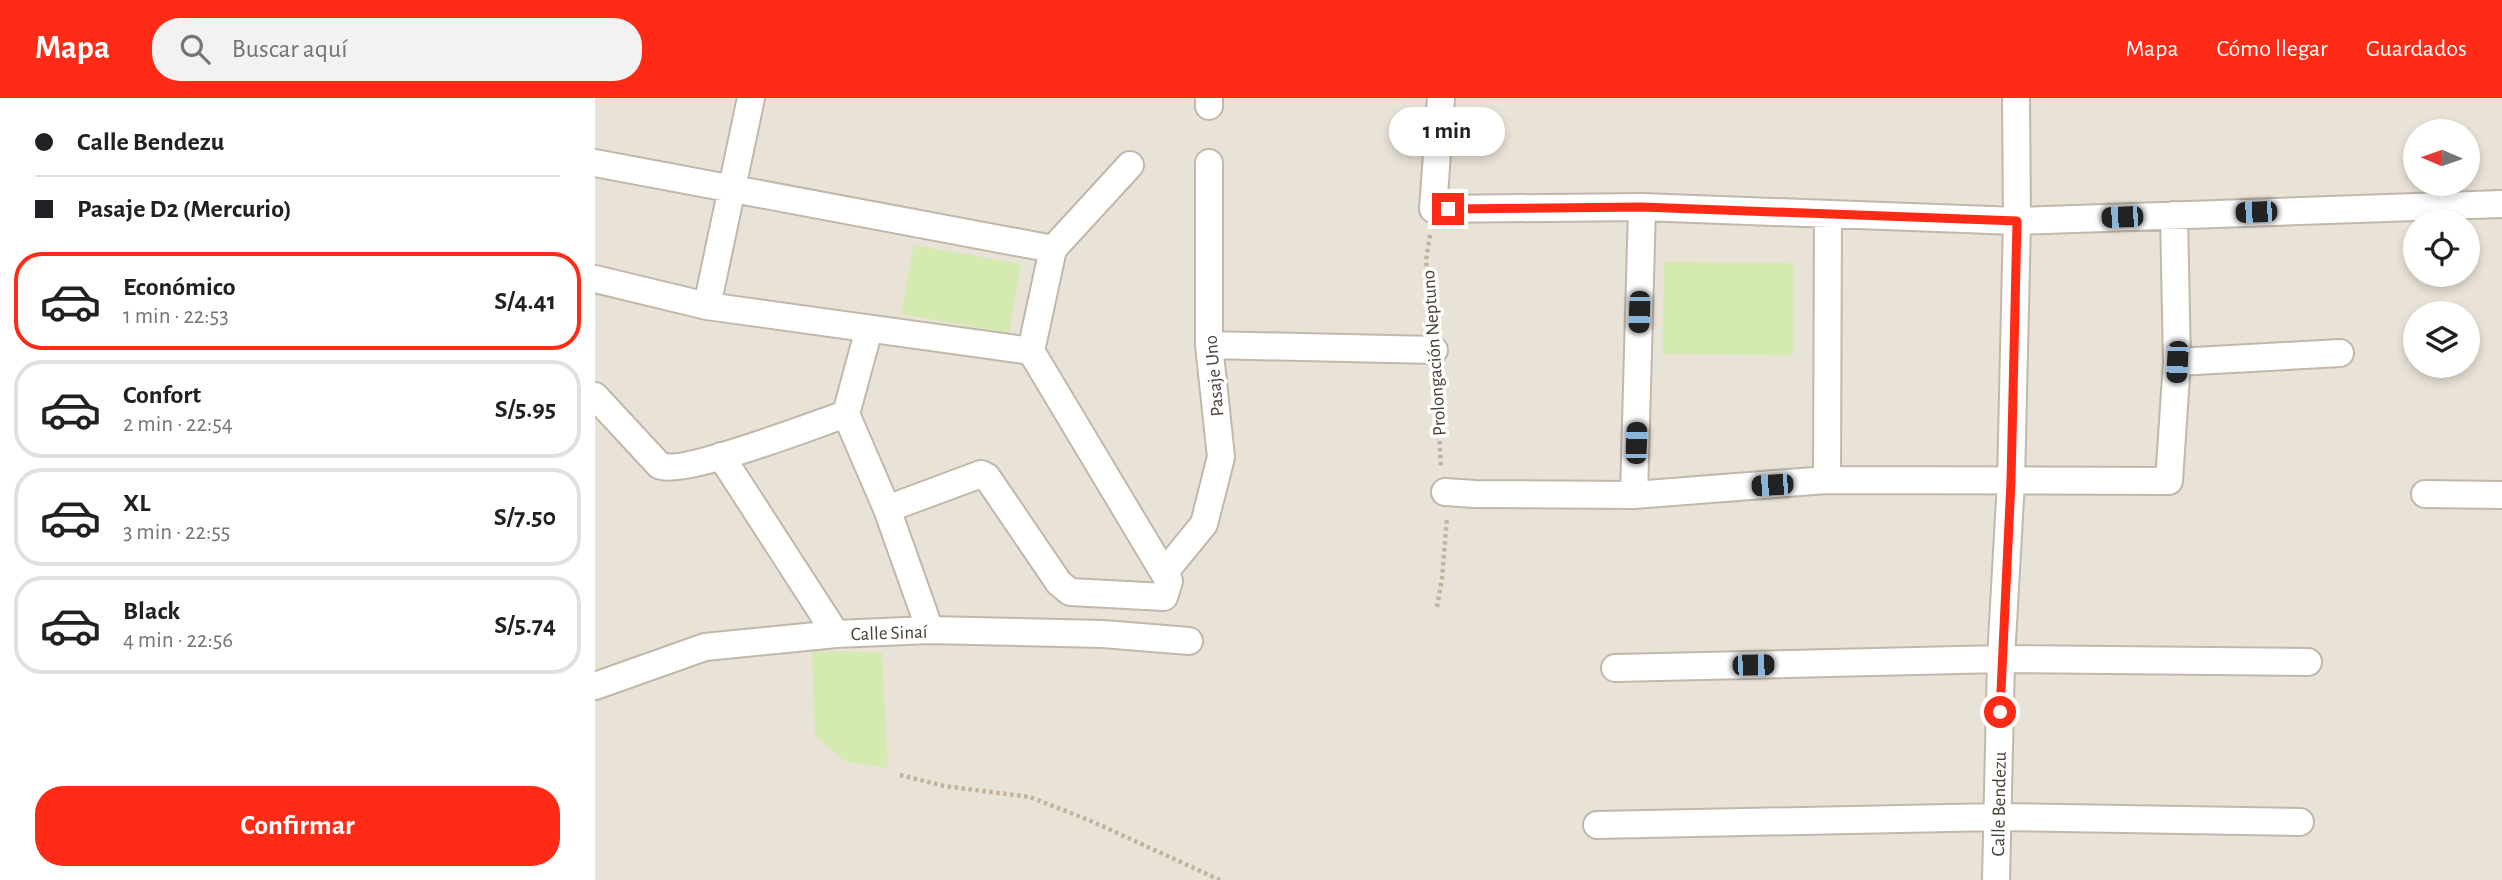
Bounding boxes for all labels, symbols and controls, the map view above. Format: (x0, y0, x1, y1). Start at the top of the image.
search box (152, 18, 642, 81)
icon: search (176, 30, 214, 68)
text: Mapa (35, 32, 110, 65)
text: Buscar aquí (232, 36, 348, 62)
text: Mapa (2125, 37, 2179, 61)
text: Cómo llegar (2217, 37, 2328, 61)
text: Guardados (2366, 37, 2467, 61)
callout: 1 min (1390, 108, 1506, 156)
north arrow (2403, 119, 2480, 196)
map controls (2403, 119, 2480, 378)
text: 1 min (1423, 120, 1471, 143)
text: Calle Bendezu (77, 129, 224, 155)
route end (1432, 193, 1464, 225)
text: Pasaje D2 (Mercurio) (77, 196, 292, 222)
car (2235, 201, 2278, 223)
car (2101, 206, 2144, 228)
button: locate (2403, 210, 2480, 287)
street label: Prolongación Neptuno (1419, 269, 1450, 436)
icon: car (39, 270, 102, 333)
text: Económico (123, 274, 236, 300)
text: S/4.41 (494, 288, 556, 314)
car (1628, 291, 1651, 333)
button: layers (2403, 301, 2480, 378)
text: 1 min · 22:53 (123, 305, 229, 328)
street label: Pasaje Uno (1201, 334, 1228, 417)
car (2166, 340, 2189, 384)
icon: car (39, 378, 102, 441)
text: Confort (123, 382, 201, 408)
text: S/5.95 (495, 396, 556, 422)
text: 2 min · 22:54 (123, 413, 233, 436)
car (1625, 422, 1648, 464)
car (1751, 473, 1794, 497)
icon: car (39, 486, 102, 549)
text: XL (123, 490, 150, 516)
text: S/7.50 (494, 504, 556, 530)
text: 3 min · 22:55 (123, 521, 230, 544)
icon: car (39, 594, 102, 657)
text: Black (123, 598, 180, 624)
text: S/5.74 (494, 612, 556, 638)
street label: Calle Sinaí (850, 623, 928, 644)
text: 4 min · 22:56 (123, 629, 233, 652)
car (1732, 654, 1775, 676)
route start (1984, 696, 2016, 728)
street label: Calle Bendezu (1989, 751, 2010, 857)
button: Confirmar (35, 786, 560, 866)

